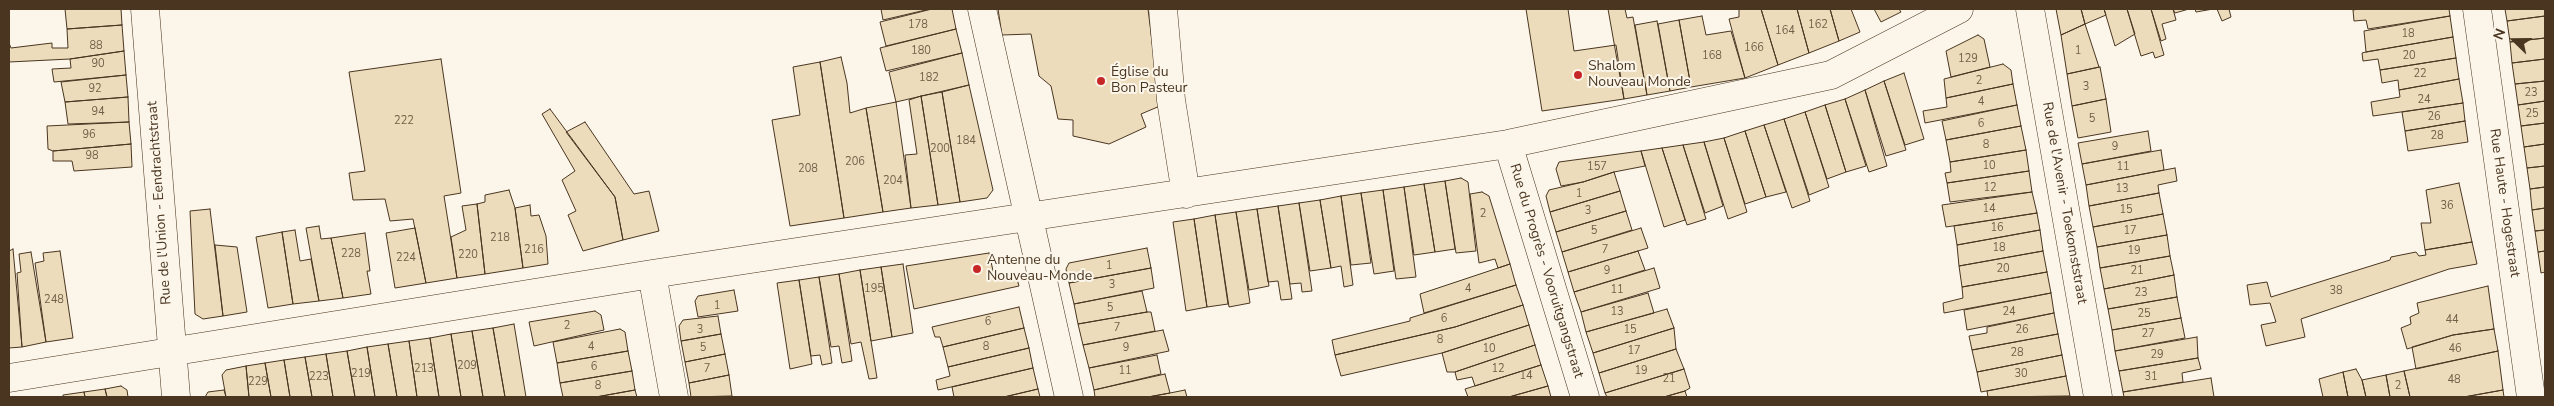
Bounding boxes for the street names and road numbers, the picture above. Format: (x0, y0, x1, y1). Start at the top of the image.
street label: Rue de l'Union - Eendrachtstraat (145, 101, 175, 305)
street label: Rue de l'Avenir - Toekomststraat (2038, 101, 2090, 305)
street label: Rue Haute - Hogestraat (2485, 128, 2523, 278)
street label: Rue du Progrès - Vooruitgangstraat (1505, 162, 1587, 380)

